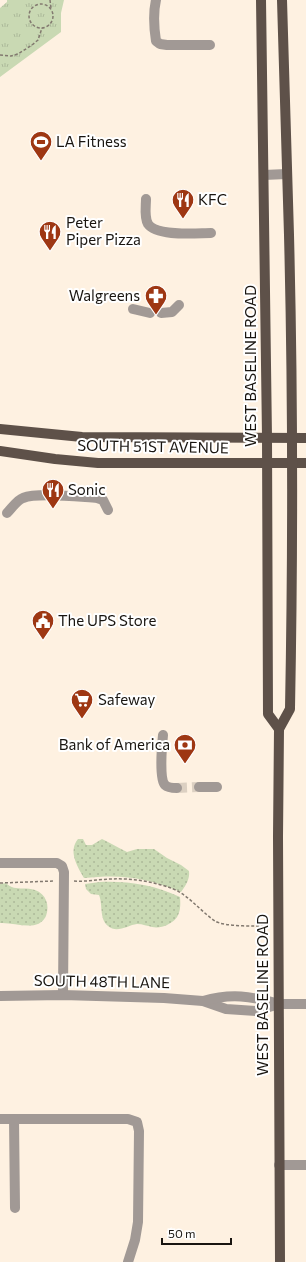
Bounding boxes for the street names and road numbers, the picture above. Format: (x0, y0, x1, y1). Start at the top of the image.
street label: WEST BASELINE ROAD (241, 285, 259, 447)
street label: SOUTH 51ST AVENUE (77, 436, 229, 456)
street label: WEST BASELINE ROAD (253, 914, 271, 1076)
street label: SOUTH 48TH LANE (34, 971, 170, 991)

